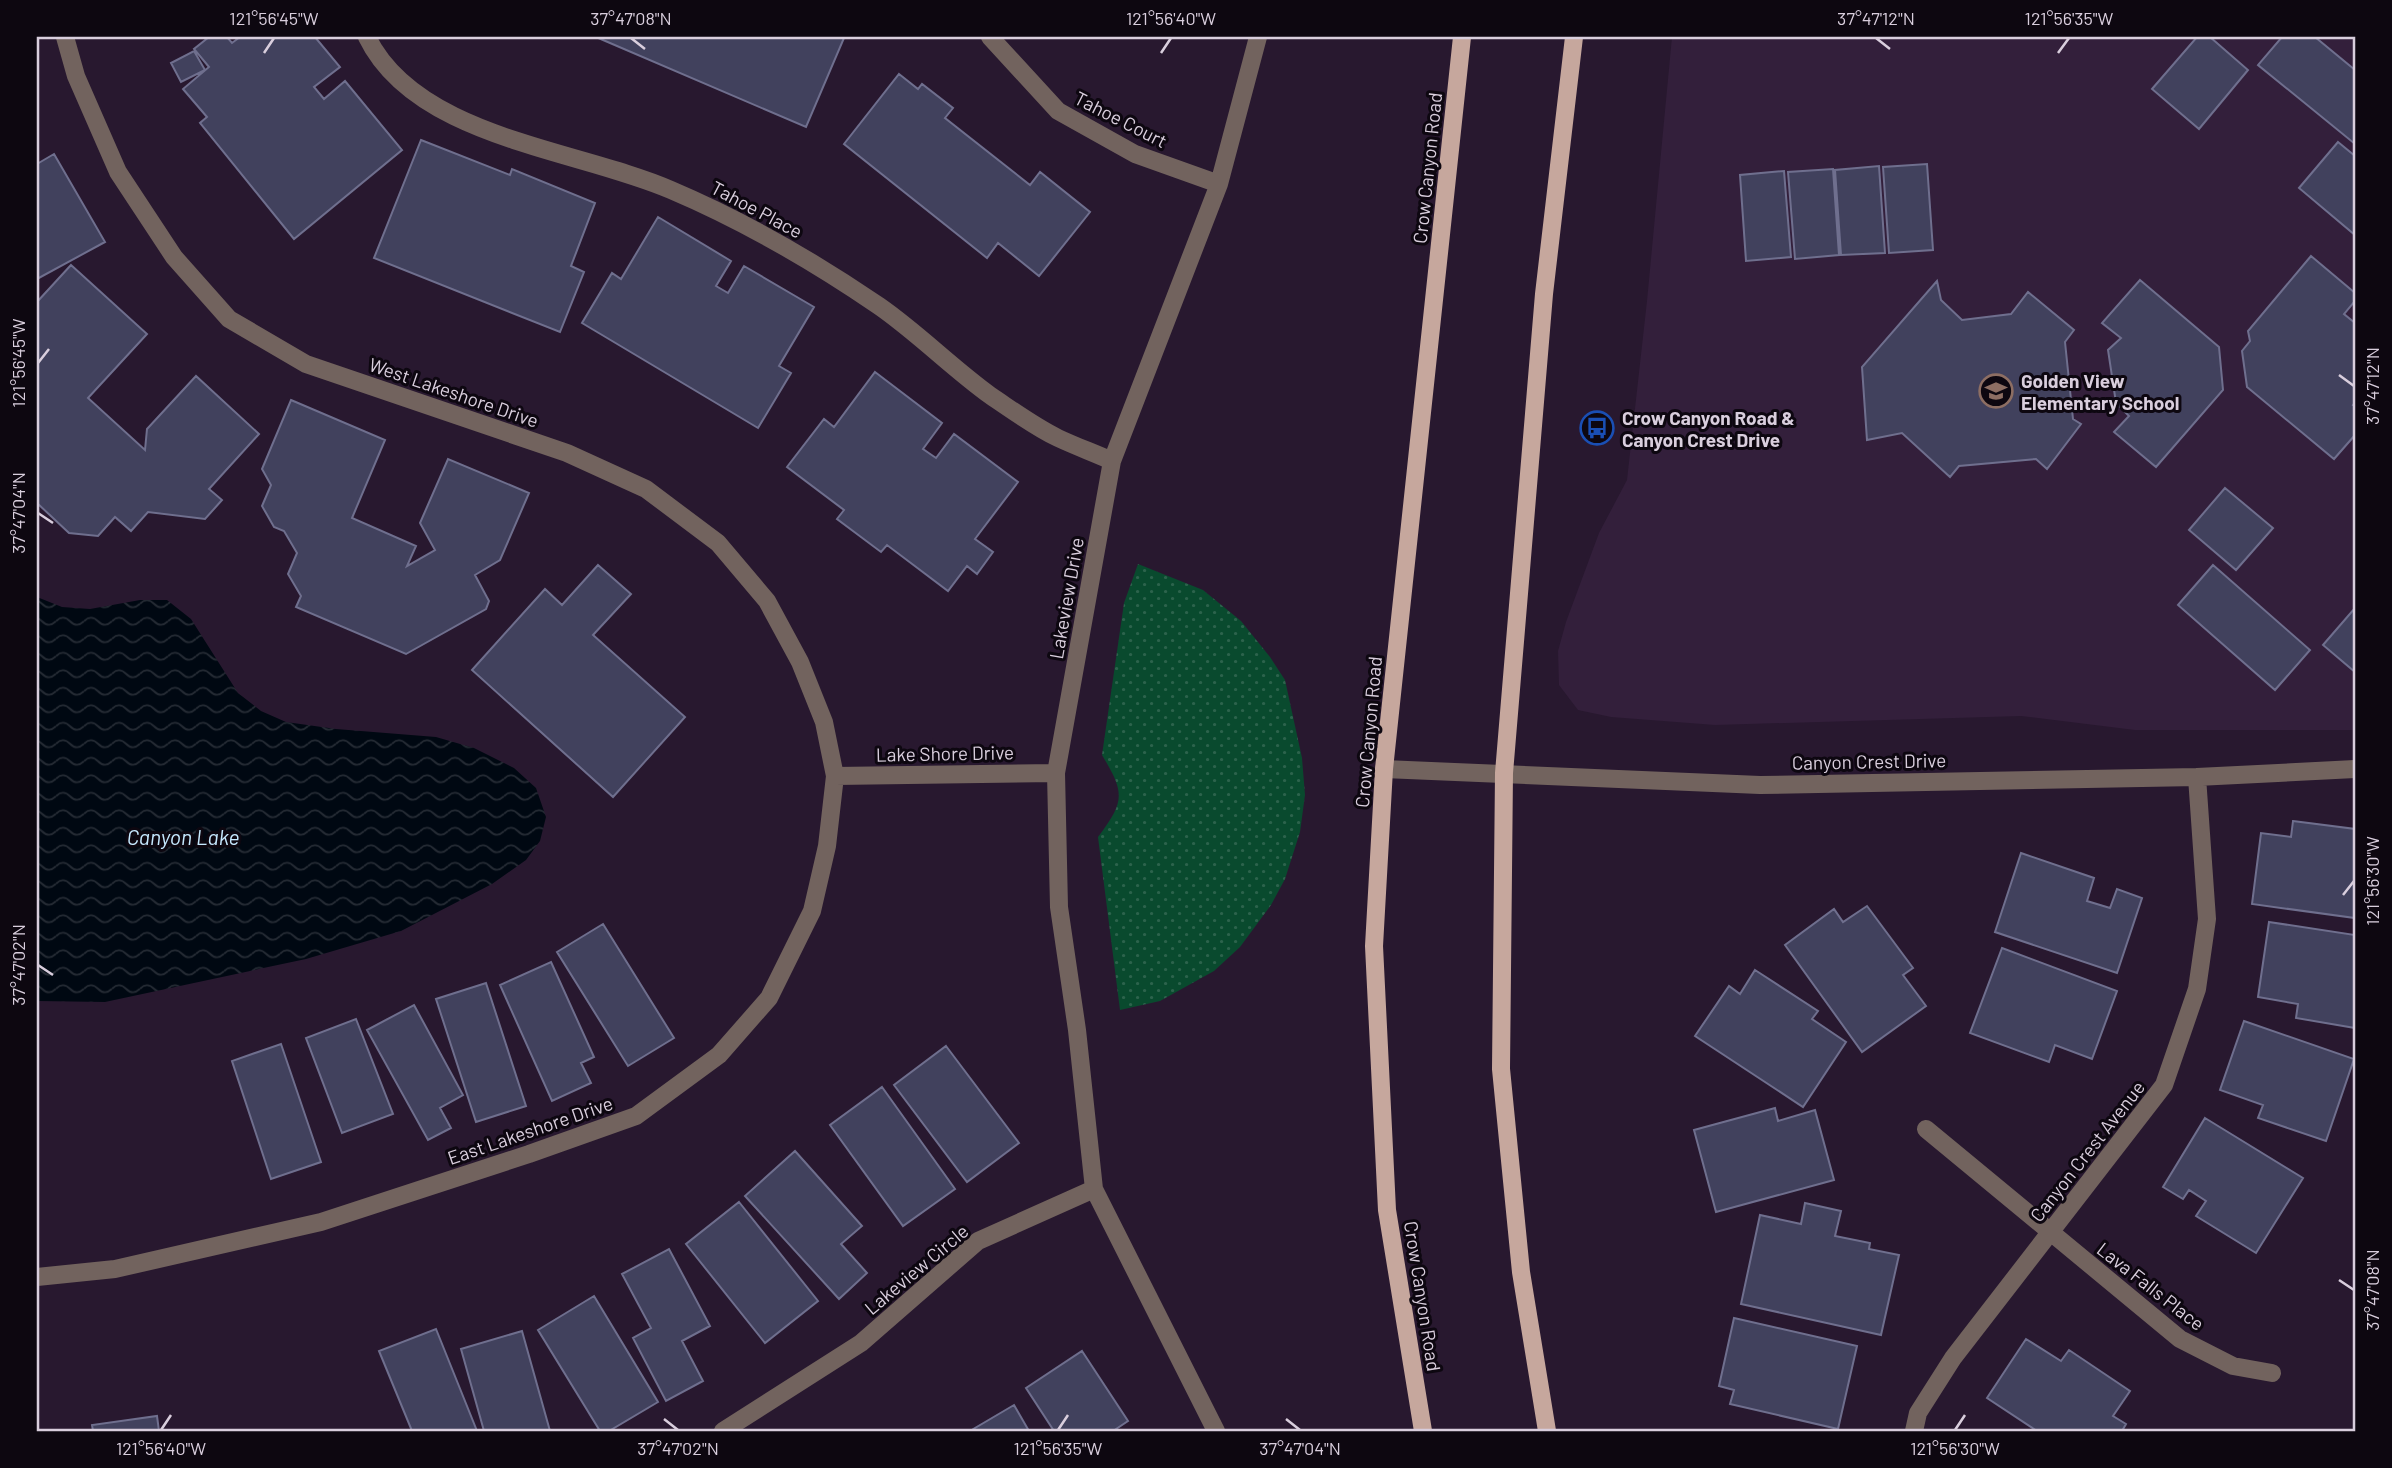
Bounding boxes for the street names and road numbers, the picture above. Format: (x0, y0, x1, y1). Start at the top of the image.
street label: Tahoe Court (1071, 86, 1171, 152)
street label: Crow Canyon Road (1408, 91, 1446, 245)
street label: Tahoe Place (707, 175, 807, 243)
street label: West Lakeshore Drive (366, 352, 542, 432)
street label: Lakeview Drive (1044, 535, 1088, 661)
street label: Crow Canyon Road (1350, 655, 1386, 809)
street label: Lake Shore Drive (876, 740, 1014, 766)
street label: Canyon Crest Drive (1792, 748, 1946, 774)
street label: Canyon Crest Avenue (2025, 1076, 2149, 1226)
street label: East Lakeshore Drive (444, 1091, 616, 1169)
street label: Lakeview Circle (859, 1219, 973, 1319)
street label: Crow Canyon Road (1400, 1219, 1446, 1373)
street label: Lava Falls Place (2093, 1237, 2209, 1335)

